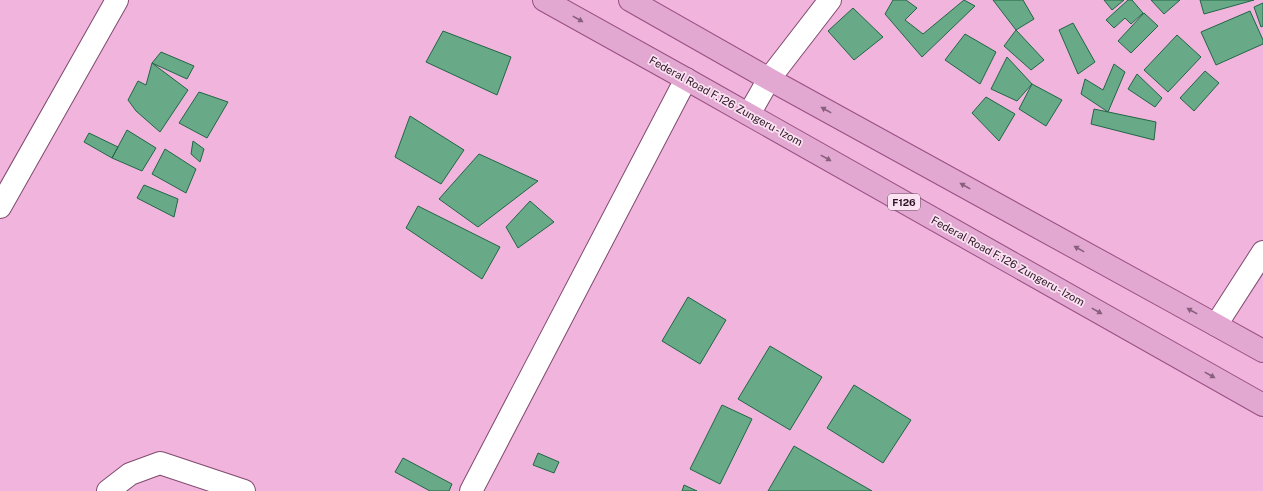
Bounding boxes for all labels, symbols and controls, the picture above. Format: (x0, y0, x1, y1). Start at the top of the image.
one-way arrow (572, 15, 584, 22)
street label: Federal Road F.126 Zungeru - Izom (647, 54, 805, 148)
one-way arrow (820, 107, 832, 114)
one-way arrow (820, 154, 832, 161)
one-way arrow (959, 183, 970, 190)
road number: F126 (888, 194, 920, 210)
street label: Federal Road F.126 Zungeru - Izom (929, 214, 1087, 308)
one-way arrow (1073, 246, 1084, 252)
one-way arrow (1091, 308, 1103, 315)
one-way arrow (1187, 308, 1198, 315)
one-way arrow (1205, 372, 1216, 379)

